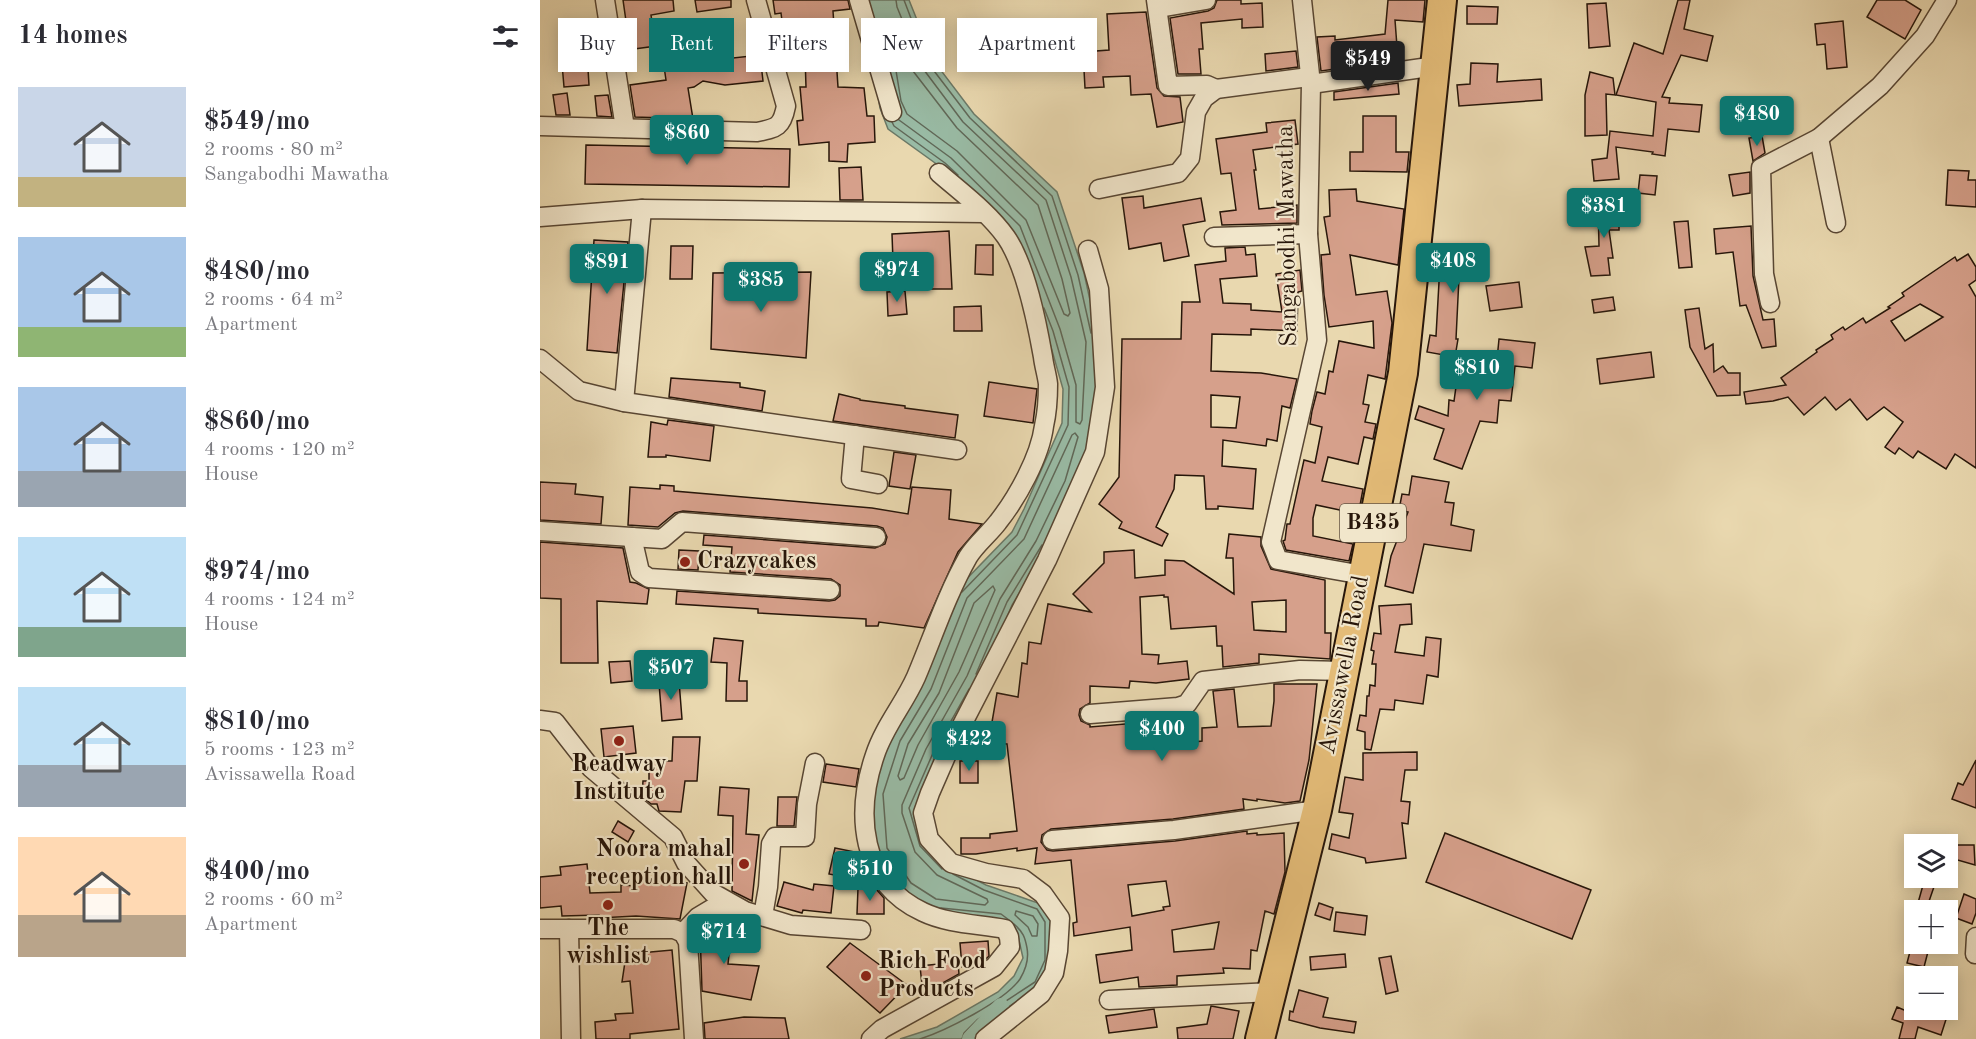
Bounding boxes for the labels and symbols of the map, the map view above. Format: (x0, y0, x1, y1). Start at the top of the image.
pin: $549 (1332, 41, 1404, 92)
pin: $480 (1721, 96, 1793, 147)
pin: $860 (651, 115, 723, 166)
street label: Sangabodhi Mawatha (1274, 125, 1302, 347)
pin: $381 (1568, 188, 1640, 239)
pin: $408 (1417, 243, 1489, 294)
pin: $891 (571, 244, 643, 295)
pin: $974 (861, 252, 933, 303)
pin: $385 (725, 262, 797, 313)
pin: $810 (1441, 350, 1513, 401)
road number: B435 (1340, 504, 1406, 542)
place label: Crazycakes (697, 550, 816, 574)
marker: Crazycakes (678, 555, 692, 569)
street label: Avissawella Road (1316, 574, 1374, 756)
pin: $507 (635, 650, 707, 701)
pin: $400 (1126, 711, 1198, 762)
pin: $422 (933, 721, 1005, 772)
marker: Readway Institute (612, 734, 626, 748)
place label: Readway Institute (571, 753, 667, 805)
place label: Noora mahal reception hall (586, 838, 732, 890)
pin: $510 (834, 851, 906, 902)
marker: Noora mahal reception hall (737, 857, 751, 871)
marker: The wishlist (601, 898, 615, 912)
pin: $714 (688, 914, 760, 965)
place label: The wishlist (566, 917, 650, 969)
place label: Rich Food Products (878, 950, 986, 1002)
marker: Rich Food Products (859, 969, 873, 983)

